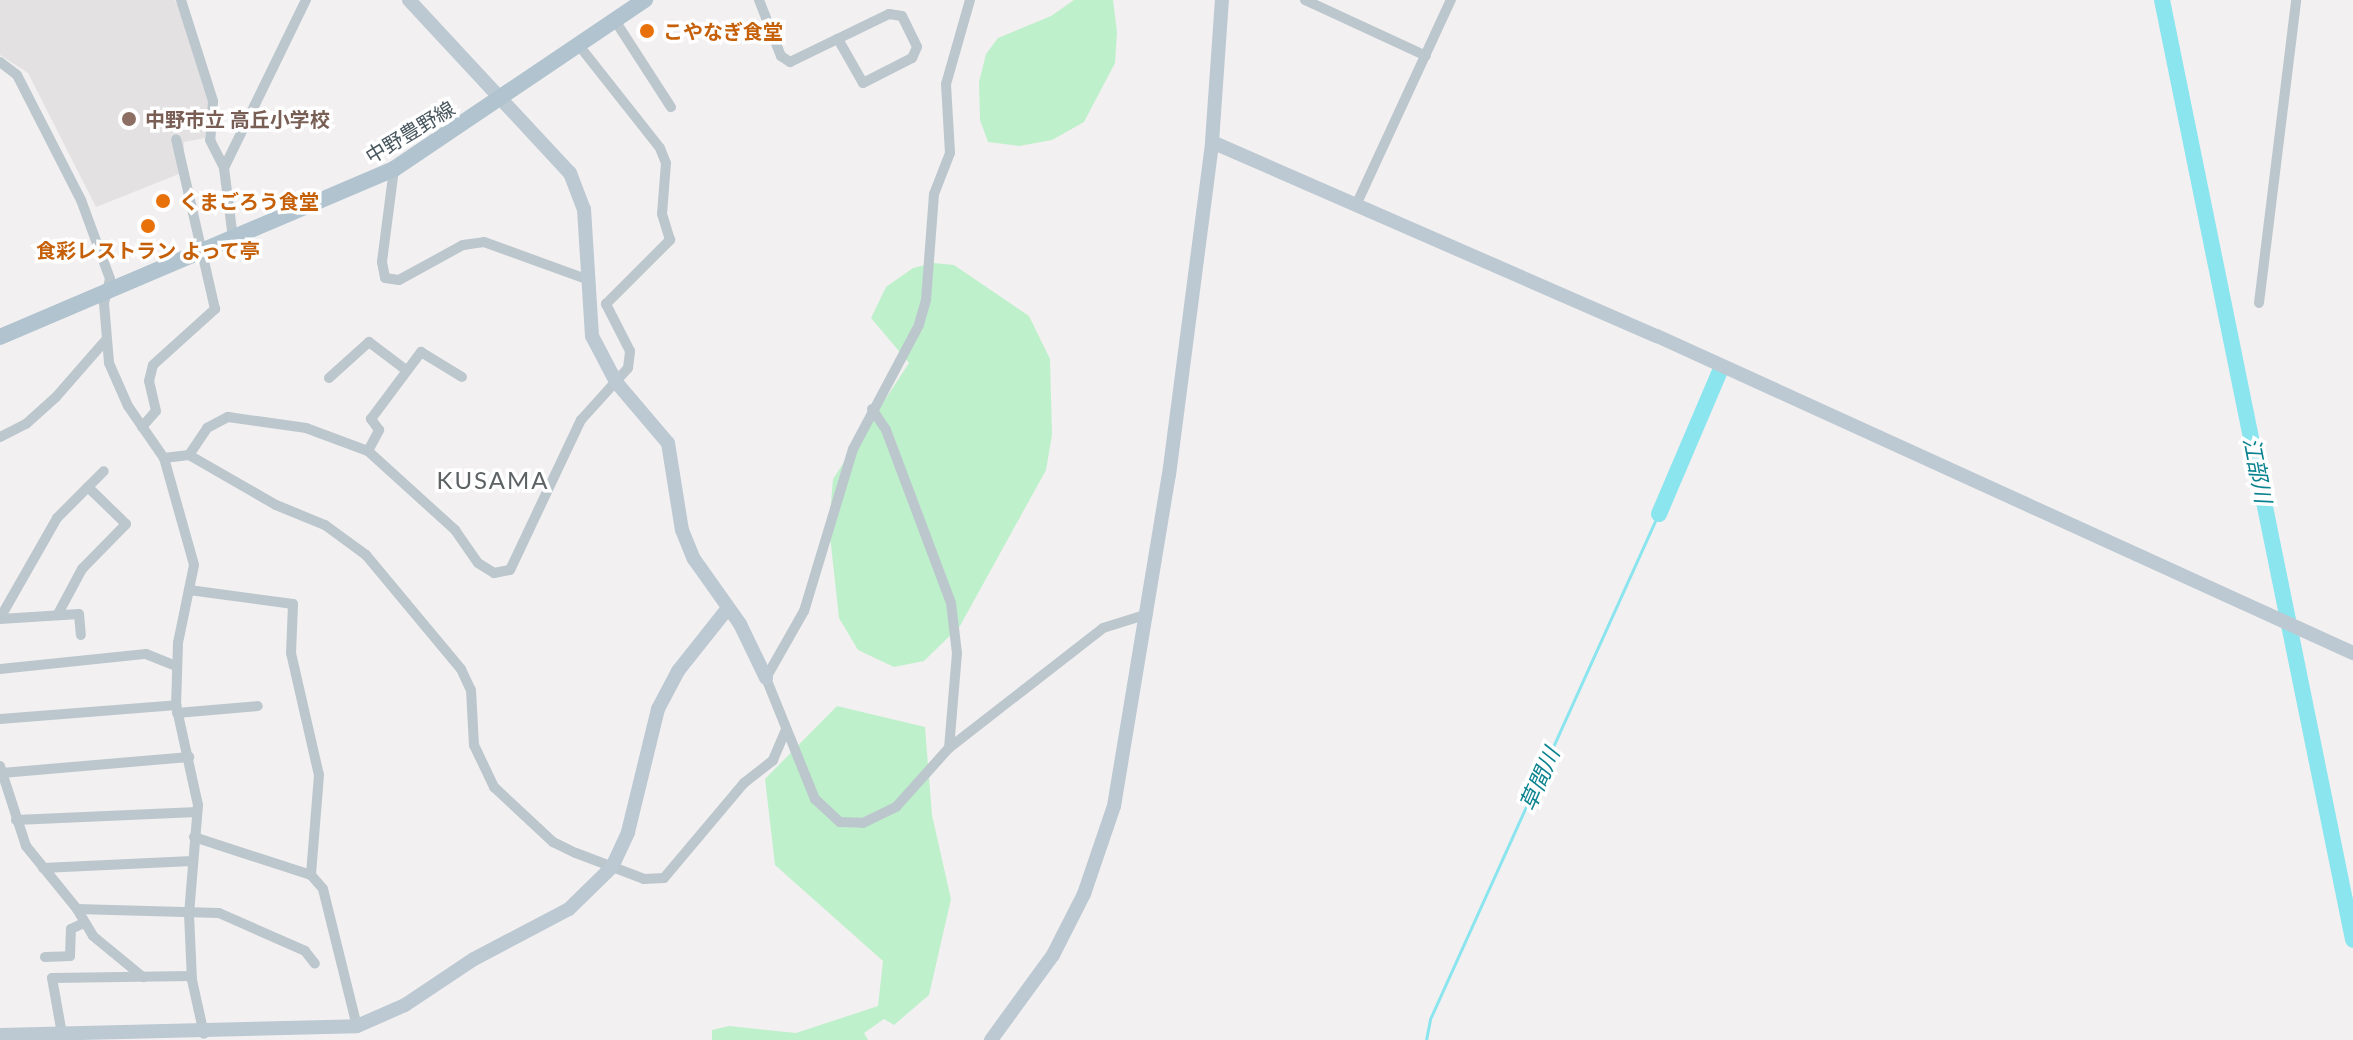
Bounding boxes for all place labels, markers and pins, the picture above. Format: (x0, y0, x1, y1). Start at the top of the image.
place label: こやなぎ食堂 (663, 19, 783, 43)
marker: こやなぎ食堂 (638, 22, 656, 40)
place label: 中野市立 高丘小学校 (145, 107, 330, 131)
marker: 中野市立 高丘小学校 (120, 110, 138, 128)
place label: くまごろう食堂 (179, 189, 319, 213)
marker: くまごろう食堂 (154, 192, 172, 210)
marker: 食彩レストラン よって亭 (139, 217, 157, 235)
place label: 食彩レストラン よって亭 (36, 238, 260, 262)

